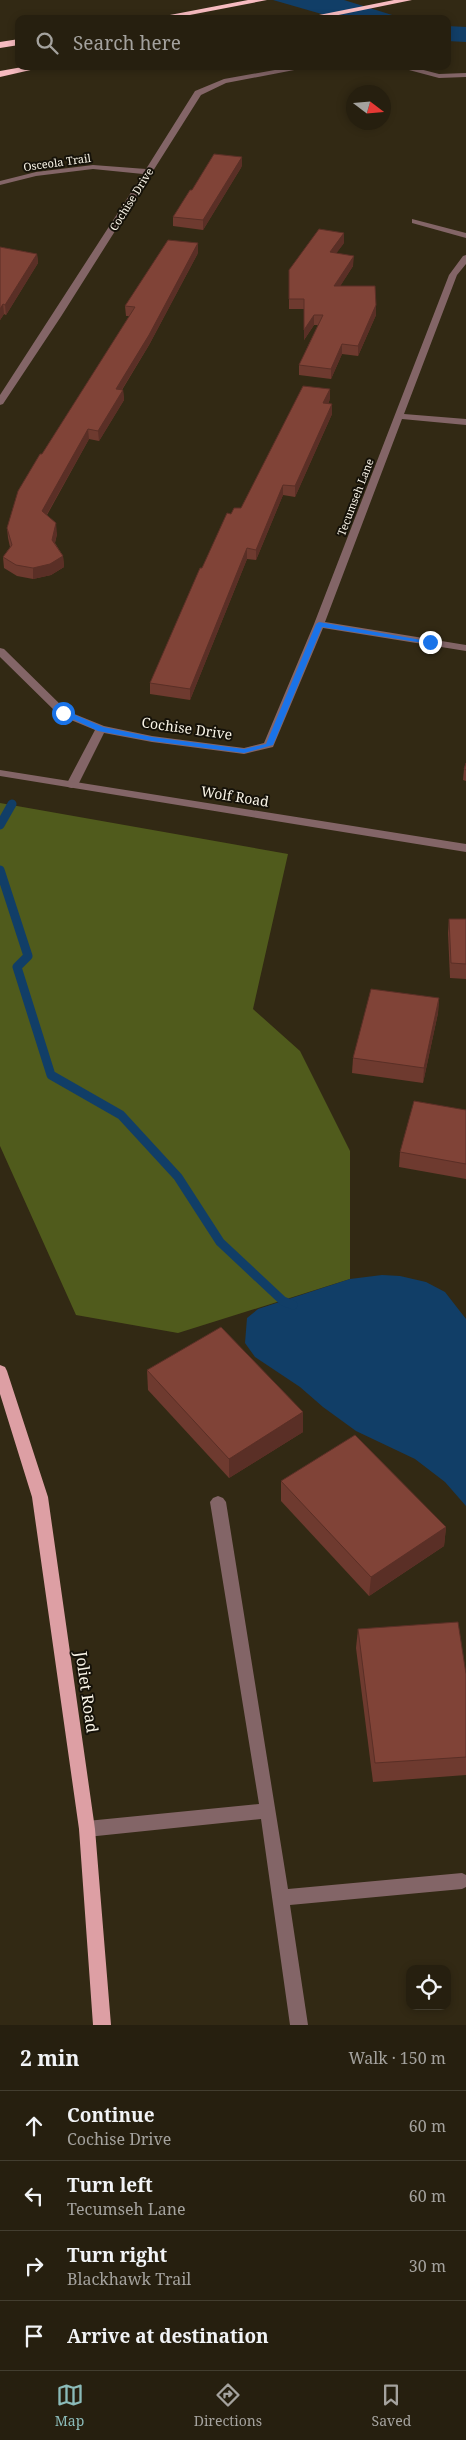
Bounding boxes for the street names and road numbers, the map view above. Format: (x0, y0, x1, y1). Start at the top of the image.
street label: Osceola Trail (22, 150, 92, 174)
street label: Cochise Drive (106, 165, 156, 233)
street label: Tecumseh Lane (333, 456, 377, 538)
street label: Cochise Drive (141, 712, 233, 744)
street label: Wolf Road (200, 781, 271, 811)
street label: Joliet Road (70, 1649, 104, 1734)

